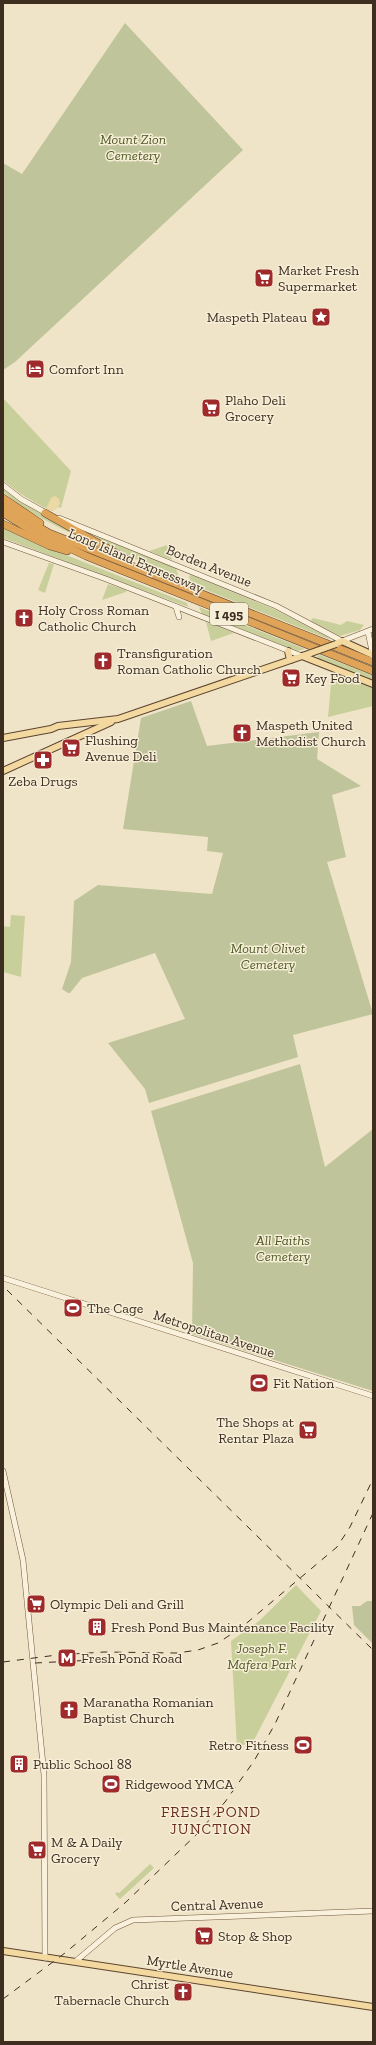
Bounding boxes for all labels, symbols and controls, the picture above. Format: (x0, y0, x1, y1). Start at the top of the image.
park label: Mount Zion Cemetery (100, 131, 166, 164)
place label: Market Fresh Supermarket (278, 262, 359, 295)
supermarket icon: Market Fresh Supermarket (253, 267, 275, 289)
place icon: Maspeth Plateau (310, 306, 332, 328)
place label: Maspeth Plateau (207, 309, 307, 326)
hotel icon: Comfort Inn (24, 358, 46, 380)
place label: Comfort Inn (49, 361, 124, 378)
place label: Plaho Deli Grocery (225, 392, 286, 425)
supermarket icon: Plaho Deli Grocery (200, 397, 222, 419)
street label: Long Island Expressway (66, 525, 207, 598)
street label: Borden Avenue (164, 541, 255, 591)
place label: Holy Cross Roman Catholic Church (38, 602, 149, 635)
road number: I 495 (210, 603, 248, 625)
church icon: Holy Cross Roman Catholic Church (13, 607, 35, 629)
place label: Transfiguration Roman Catholic Church (117, 645, 261, 678)
church icon: Transfiguration Roman Catholic Church (92, 650, 114, 672)
supermarket icon: Key Food (280, 667, 302, 689)
place label: Key Food (305, 670, 360, 687)
place label: Maspeth United Methodist Church (256, 717, 366, 750)
church icon: Maspeth United Methodist Church (231, 722, 253, 744)
place label: Flushing Avenue Deli (85, 732, 157, 765)
supermarket icon: Flushing Avenue Deli (60, 737, 82, 759)
pharmacy icon: Zeba Drugs (32, 749, 54, 771)
place label: Zeba Drugs (8, 773, 78, 790)
park label: Mount Olivet Cemetery (230, 940, 306, 973)
park label: All Faiths Cemetery (255, 1232, 311, 1265)
sports icon: The Cage (62, 1297, 84, 1319)
place label: The Cage (87, 1300, 144, 1317)
street label: Metropolitan Avenue (151, 1306, 277, 1362)
sports icon: Fit Nation (248, 1372, 270, 1394)
place label: Fit Nation (273, 1375, 334, 1392)
place label: The Shops at Rentar Plaza (216, 1414, 295, 1447)
supermarket icon: The Shops at Rentar Plaza (297, 1419, 319, 1441)
supermarket icon: Olympic Deli and Grill (25, 1593, 47, 1615)
place label: Olympic Deli and Grill (50, 1596, 184, 1613)
building icon: Fresh Pond Bus Maintenance Facility (86, 1616, 108, 1638)
place label: Fresh Pond Bus Maintenance Facility (111, 1619, 335, 1636)
park label: Joseph F. Mafera Park (227, 1640, 297, 1673)
metro station icon: Fresh Pond Road (56, 1647, 78, 1669)
place label: Fresh Pond Road (81, 1650, 182, 1667)
place label: Maranatha Romanian Baptist Church (83, 1694, 214, 1727)
church icon: Maranatha Romanian Baptist Church (58, 1699, 80, 1721)
sports icon: Retro Fitness (292, 1734, 314, 1756)
place label: Retro Fitness (209, 1737, 289, 1754)
building icon: Public School 88 (8, 1753, 30, 1775)
place label: Public School 88 (33, 1756, 132, 1773)
sports icon: Ridgewood YMCA (100, 1773, 122, 1795)
place label: Ridgewood YMCA (125, 1776, 234, 1793)
district label: FRESH POND JUNCTION (161, 1803, 261, 1838)
place label: M & A Daily Grocery (51, 1834, 123, 1867)
supermarket icon: M & A Daily Grocery (26, 1839, 48, 1861)
street label: Central Avenue (171, 1895, 264, 1915)
supermarket icon: Stop & Shop (193, 1925, 215, 1947)
place label: Stop & Shop (218, 1928, 293, 1945)
street label: Myrtle Avenue (145, 1952, 235, 1982)
place label: Christ Tabernacle Church (54, 1976, 170, 2009)
church icon: Christ Tabernacle Church (172, 1981, 194, 2003)

